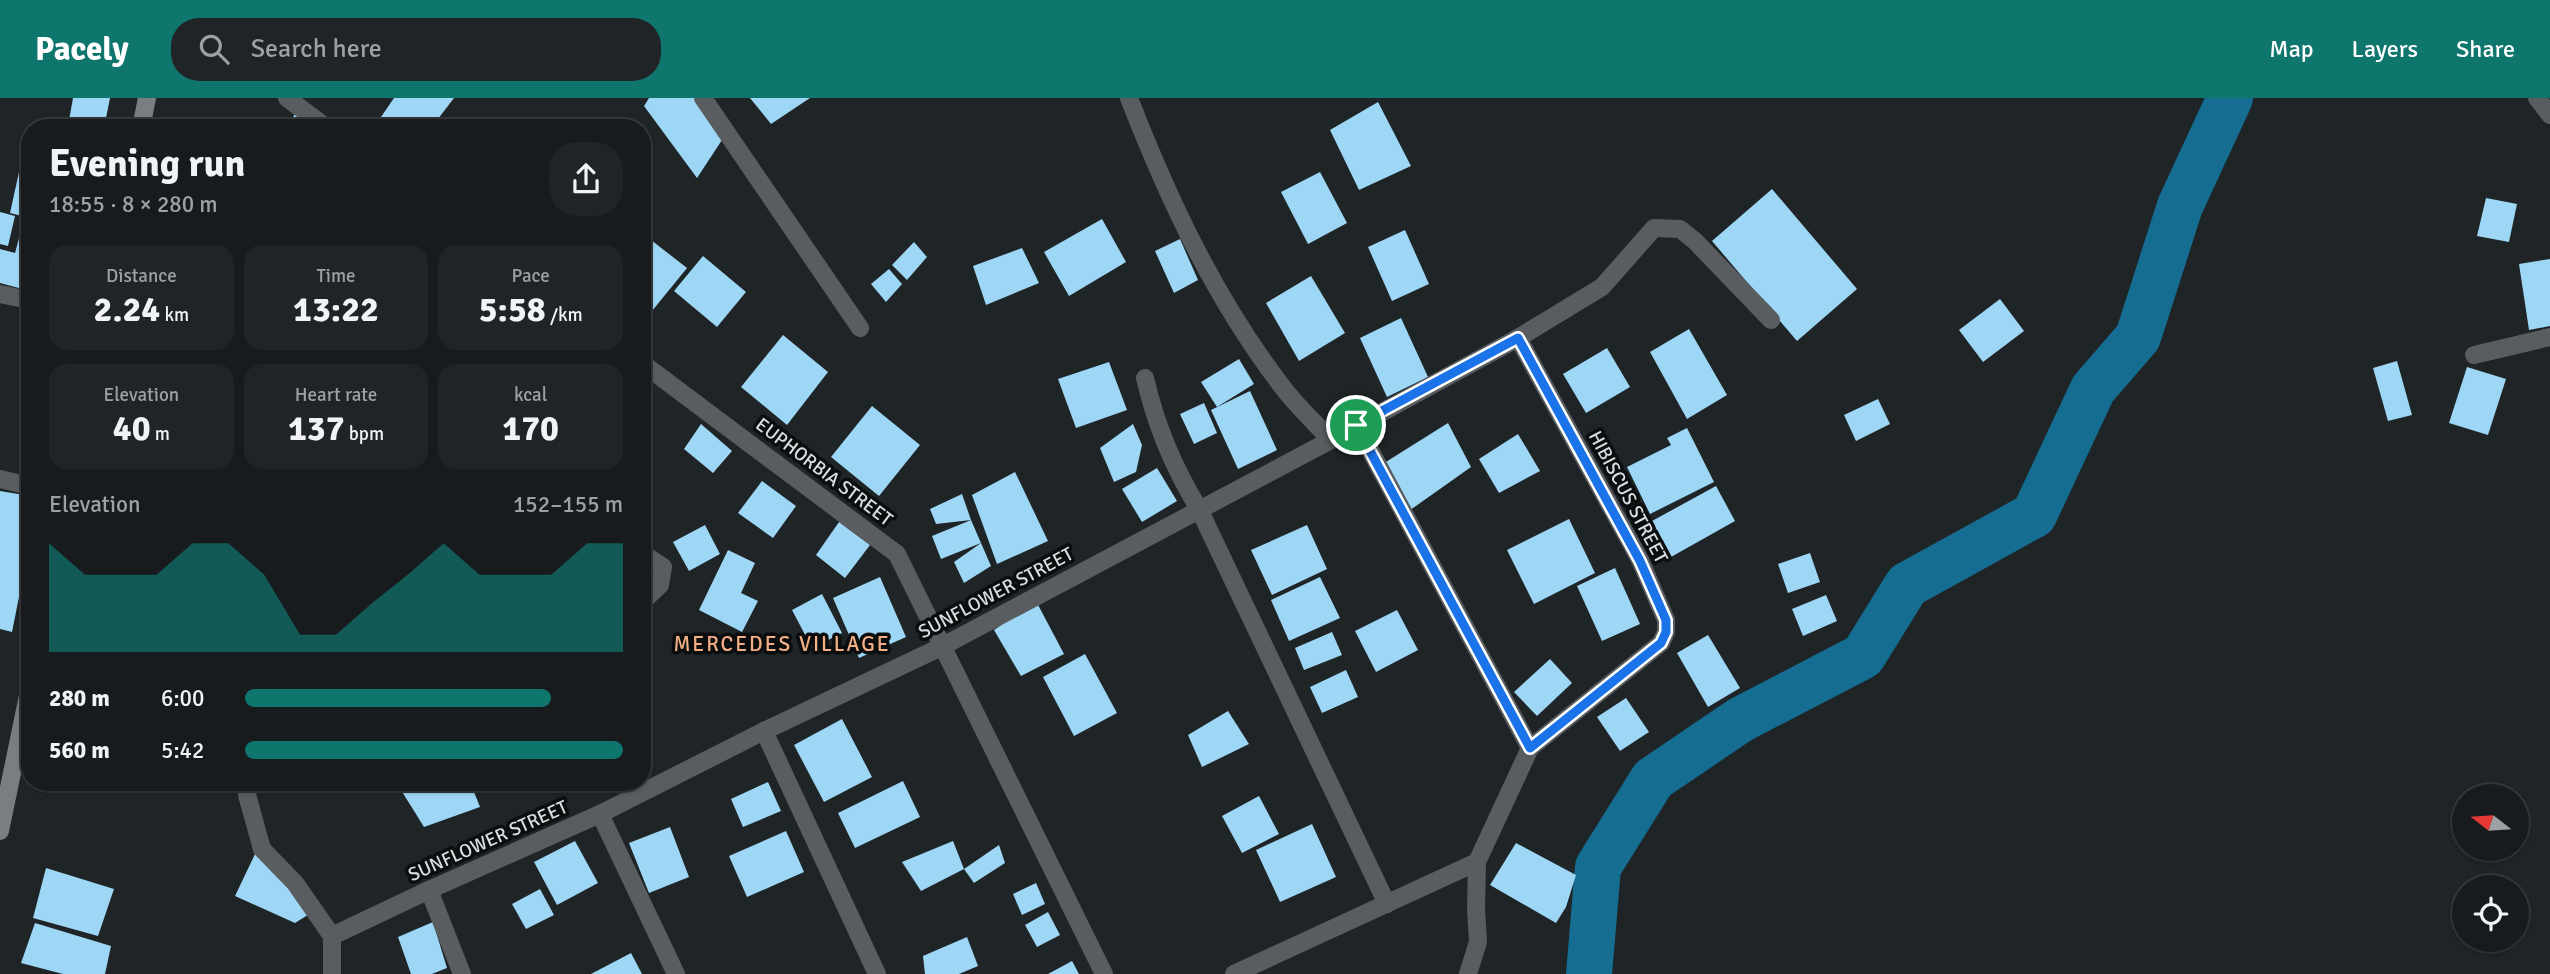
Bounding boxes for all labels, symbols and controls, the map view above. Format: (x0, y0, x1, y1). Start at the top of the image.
search box (171, 18, 661, 81)
text: Pacely (35, 29, 129, 70)
icon: search (195, 30, 233, 68)
text: Search here (251, 33, 382, 65)
text: Map (2269, 34, 2314, 64)
text: Layers (2352, 34, 2418, 64)
text: Share (2456, 34, 2515, 64)
text: Evening run (49, 140, 245, 187)
button: share (549, 142, 623, 216)
text: 18:55 · 8 × 280 m (49, 190, 218, 219)
text: Distance (106, 264, 177, 288)
text: Time (316, 264, 356, 288)
text: Pace (512, 264, 550, 288)
text: 2.24 (94, 288, 160, 331)
text: 13:22 (293, 288, 379, 331)
text: 5:58 (479, 288, 546, 331)
text: km (160, 303, 189, 327)
text: /km (546, 303, 583, 327)
text: Elevation (103, 383, 179, 407)
text: Heart rate (295, 383, 377, 407)
text: kcal (514, 383, 547, 407)
pin (1326, 395, 1386, 455)
icon: arrive (1337, 406, 1375, 444)
text: 40 (113, 407, 151, 450)
text: 137 (288, 407, 345, 450)
text: 170 (502, 407, 559, 450)
street label: EUPHORBIA STREET (751, 413, 898, 532)
text: m (151, 422, 170, 446)
text: bpm (345, 422, 384, 446)
street label: HIBISCUS STREET (1583, 427, 1673, 568)
text: Elevation (49, 490, 141, 519)
text: 152–155 m (513, 490, 623, 519)
street label: SUNFLOWER STREET (914, 542, 1078, 644)
district label: MERCEDES VILLAGE (673, 631, 891, 657)
text: 280 m (49, 684, 110, 713)
text: 6:00 (161, 684, 204, 713)
text: 560 m (49, 736, 110, 765)
text: 5:42 (161, 736, 204, 765)
north arrow (2452, 784, 2529, 861)
map controls (2452, 784, 2529, 952)
street label: SUNFLOWER STREET (405, 795, 572, 887)
button: locate (2452, 875, 2529, 952)

